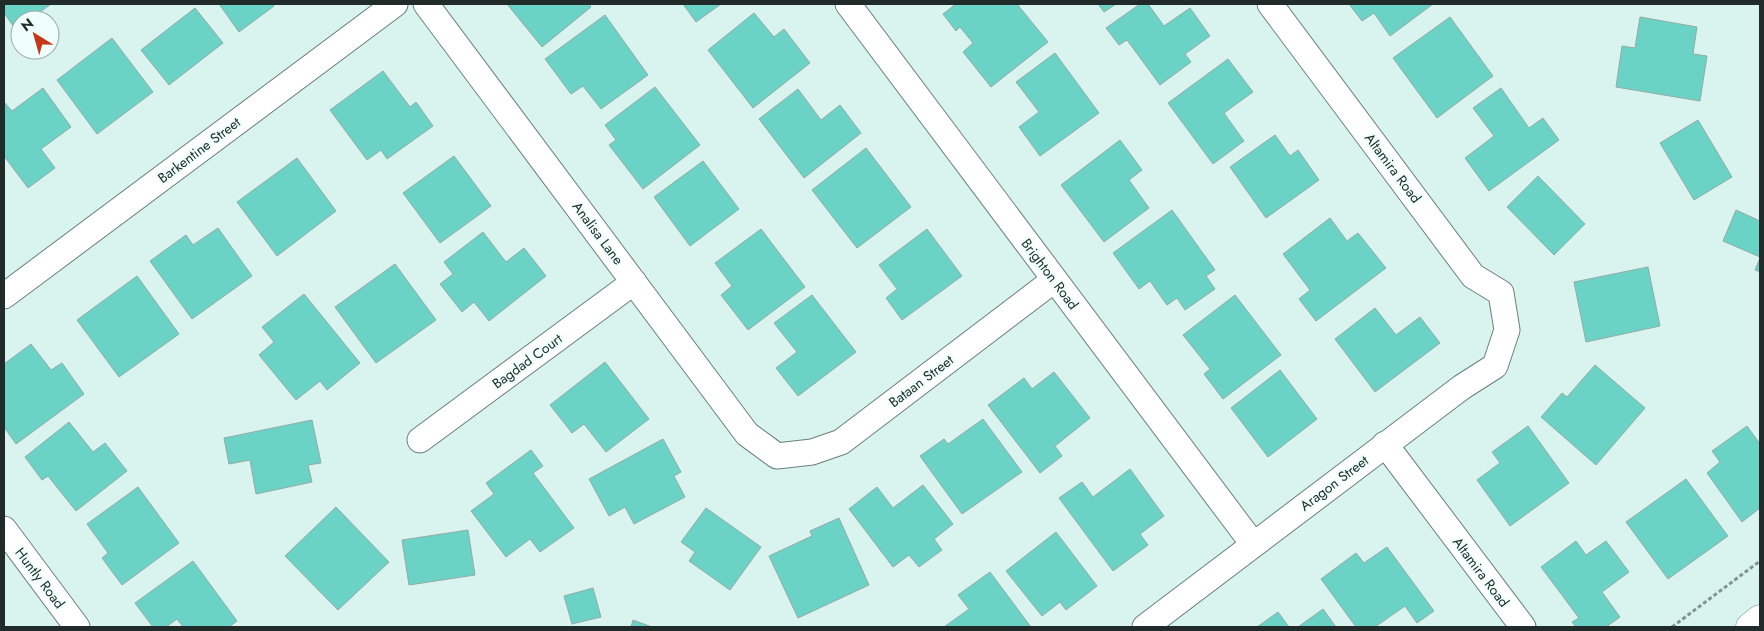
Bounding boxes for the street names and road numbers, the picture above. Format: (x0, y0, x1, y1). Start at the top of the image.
street label: Barkentine Street (153, 112, 245, 188)
street label: Altamira Road (1360, 129, 1426, 207)
street label: Analisa Lane (568, 197, 628, 269)
street label: Brighton Road (1017, 234, 1083, 314)
street label: Bagdad Court (488, 328, 567, 393)
street label: Bataan Street (885, 350, 958, 412)
street label: Aragon Street (1295, 450, 1373, 515)
street label: Altamira Road (1448, 533, 1514, 611)
street label: Huntly Road (10, 543, 70, 613)

